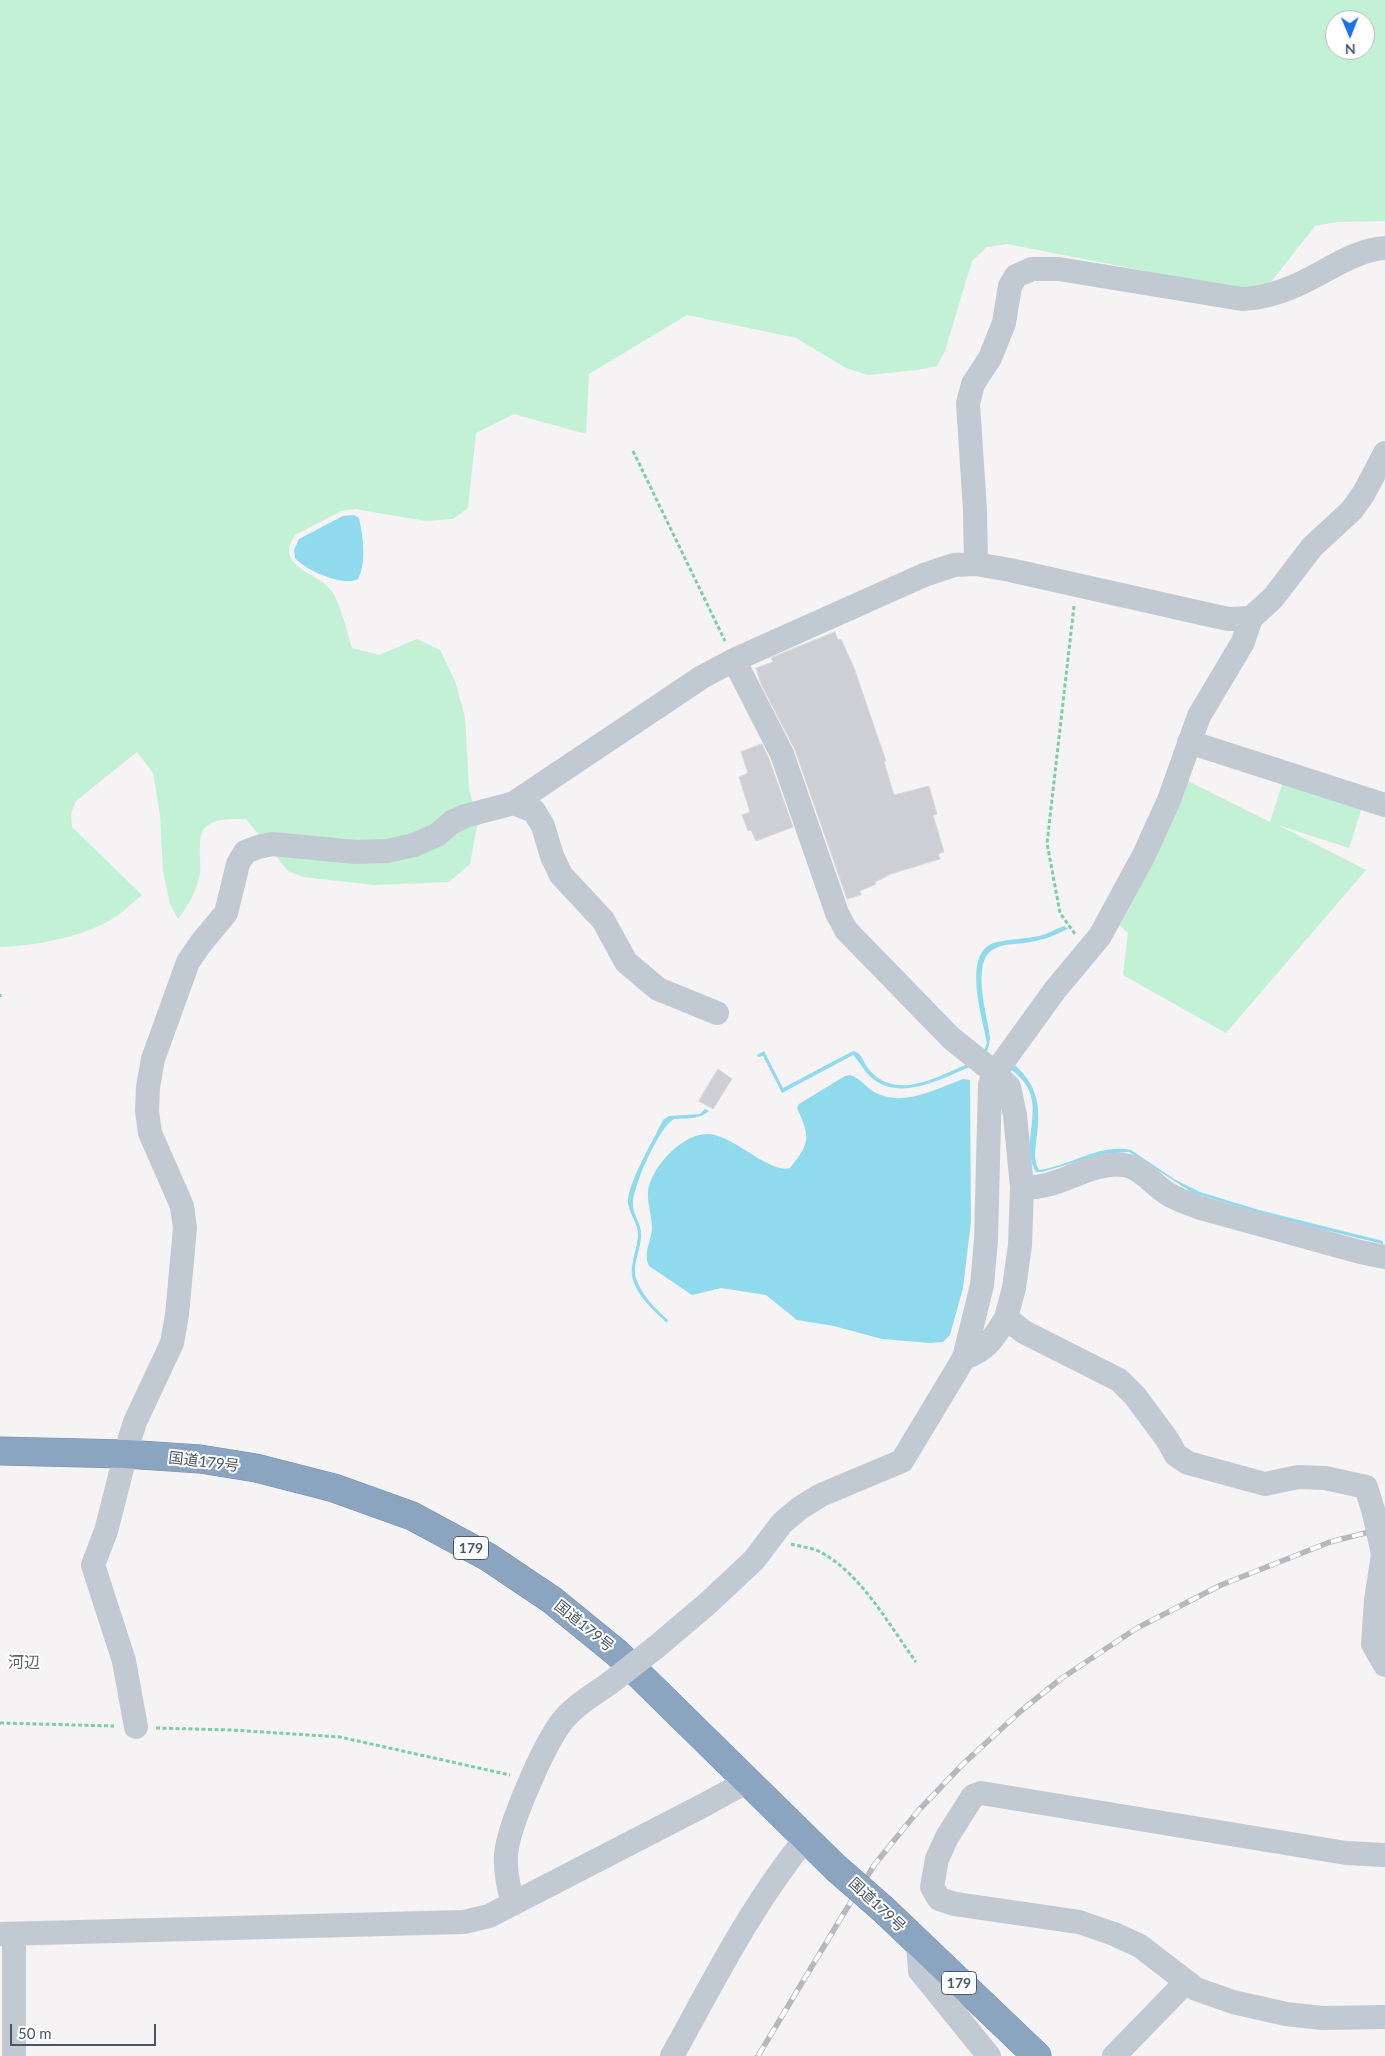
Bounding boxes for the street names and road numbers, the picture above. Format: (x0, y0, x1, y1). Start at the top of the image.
street label: 国道179号 (168, 1449, 240, 1475)
road number: 179 (454, 1536, 488, 1560)
street label: 国道179号 (551, 1597, 617, 1655)
street label: 国道179号 (845, 1874, 909, 1936)
road number: 179 (942, 1972, 976, 1995)

